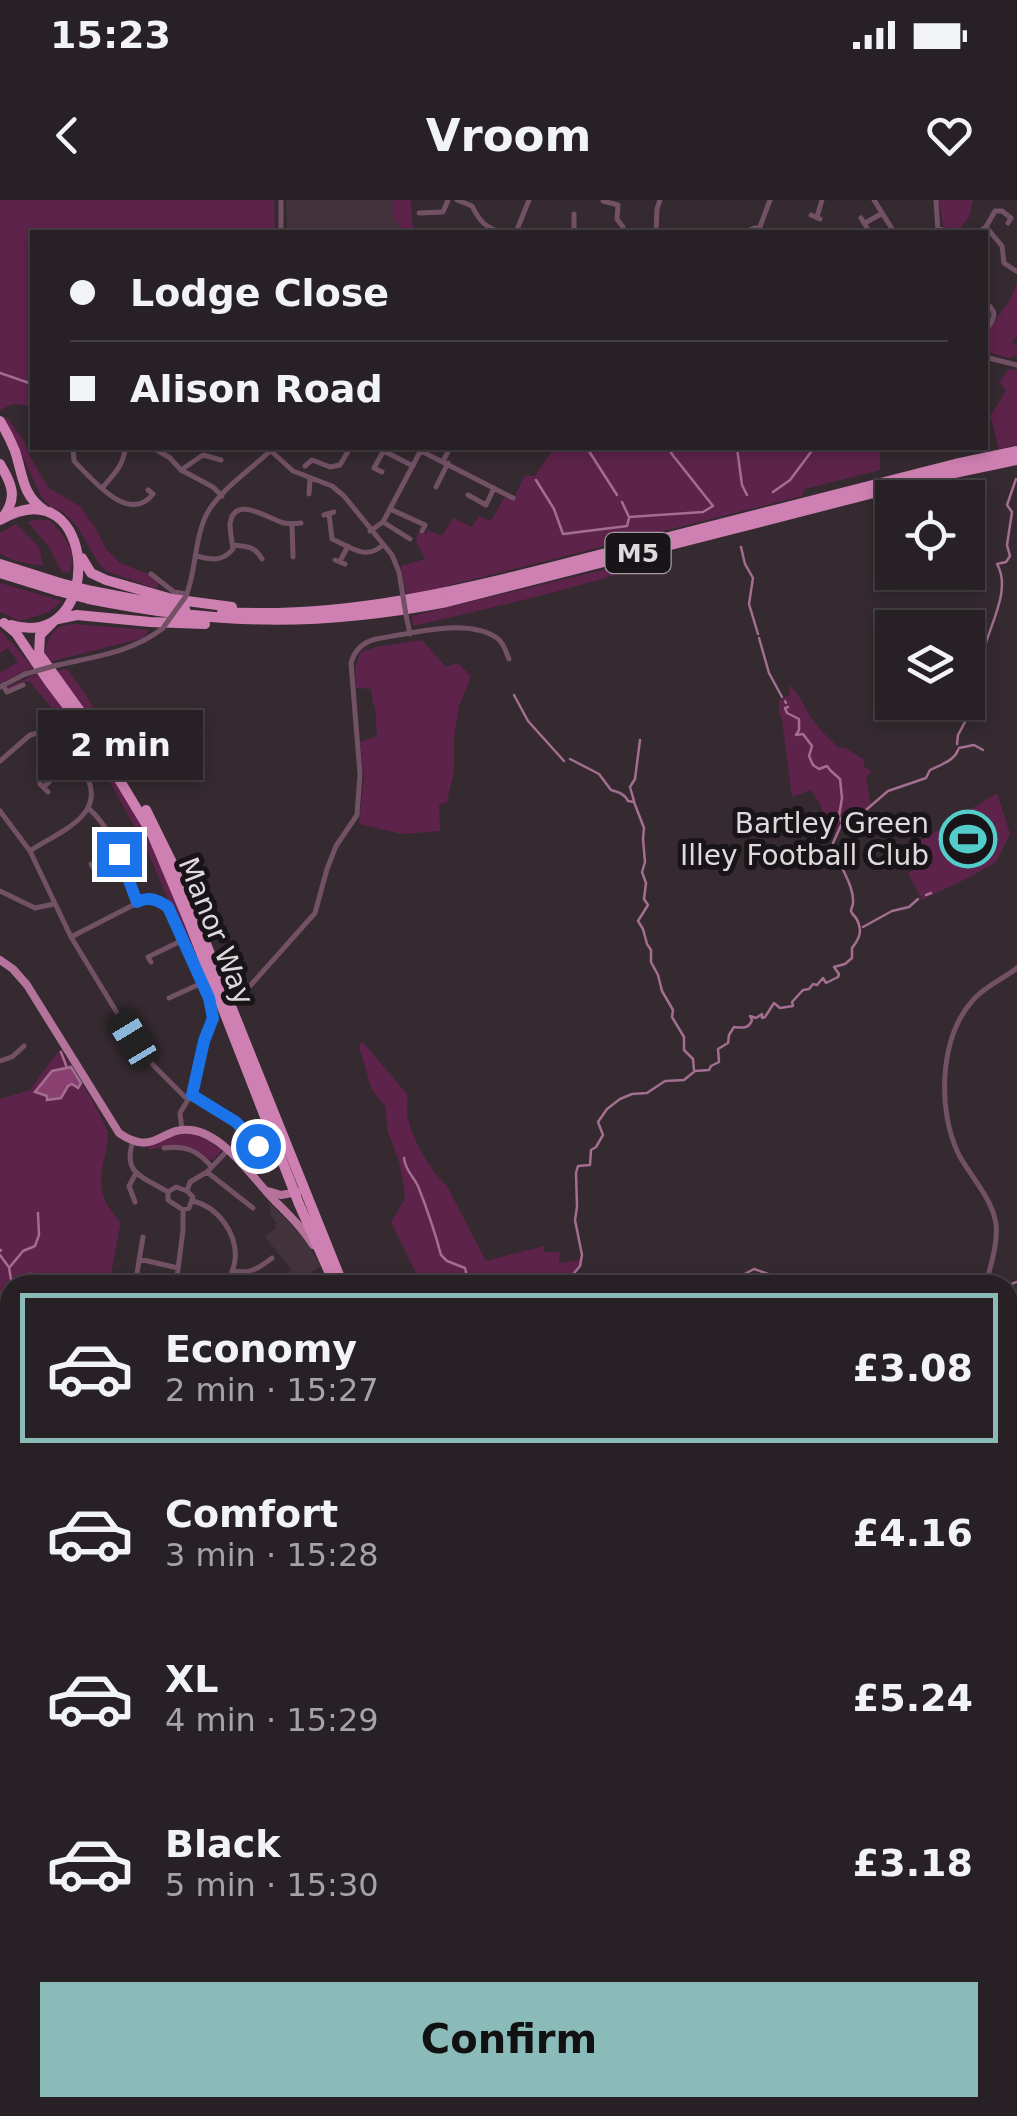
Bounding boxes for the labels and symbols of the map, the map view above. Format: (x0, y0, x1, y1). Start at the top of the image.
road number: M5 (606, 533, 670, 573)
callout: 2 min (36, 709, 202, 779)
place label: Bartley Green Illey Football Club (680, 807, 929, 872)
sports icon: Bartley Green Illey Football Club (938, 809, 998, 869)
route end (97, 832, 142, 877)
street label: Manor Way (171, 852, 261, 1010)
car (105, 1006, 161, 1072)
route start (236, 1124, 281, 1169)

